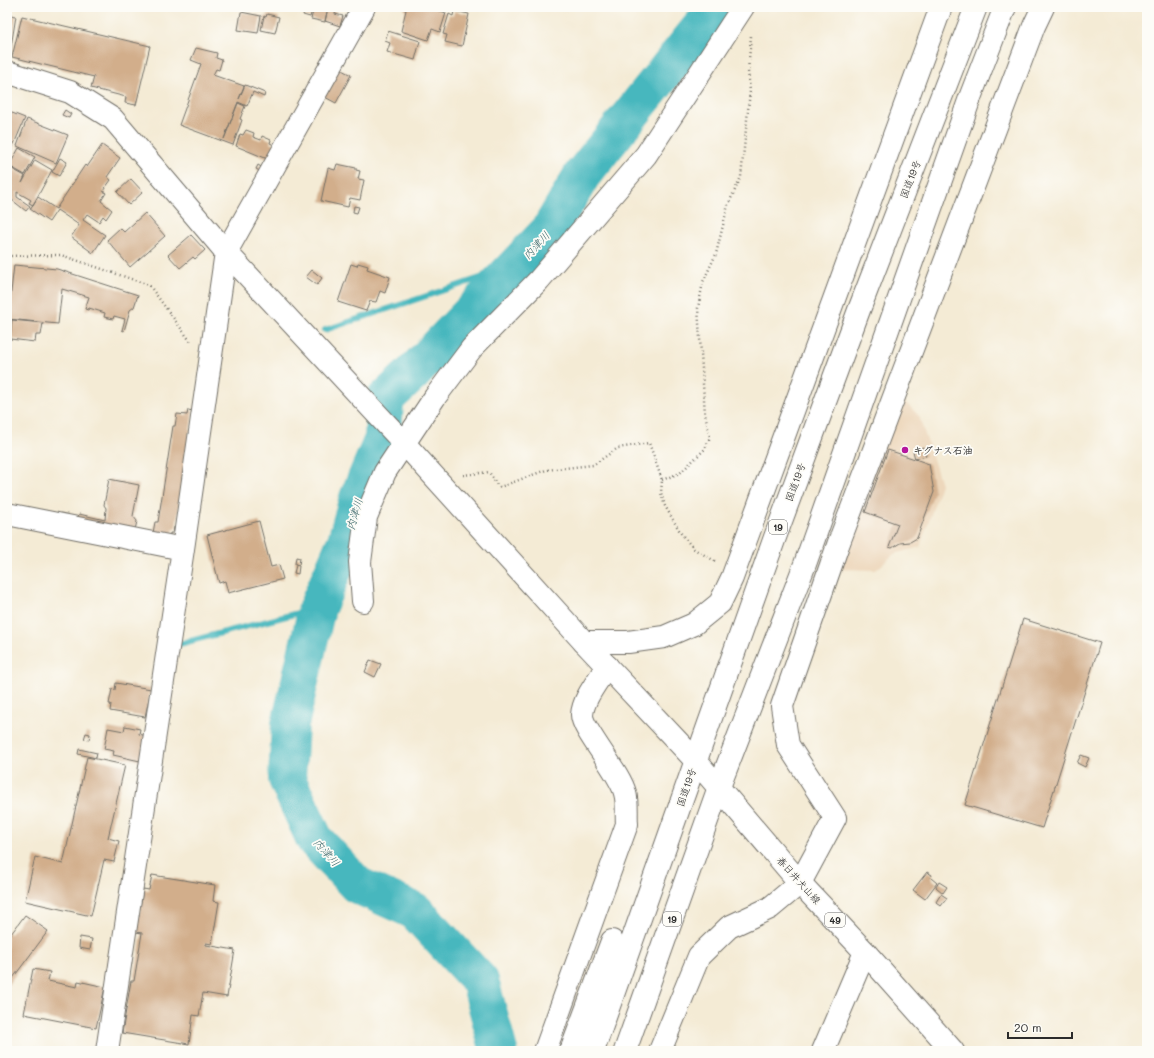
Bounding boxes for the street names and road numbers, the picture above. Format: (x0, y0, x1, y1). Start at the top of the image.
street label: 国道19号 (896, 158, 924, 200)
street label: 国道19号 (782, 461, 808, 503)
road number: 19 (769, 520, 787, 534)
street label: 国道19号 (673, 766, 699, 808)
street label: 春日井犬山線 (774, 853, 824, 907)
road number: 19 (663, 912, 681, 926)
road number: 49 (825, 913, 845, 927)

